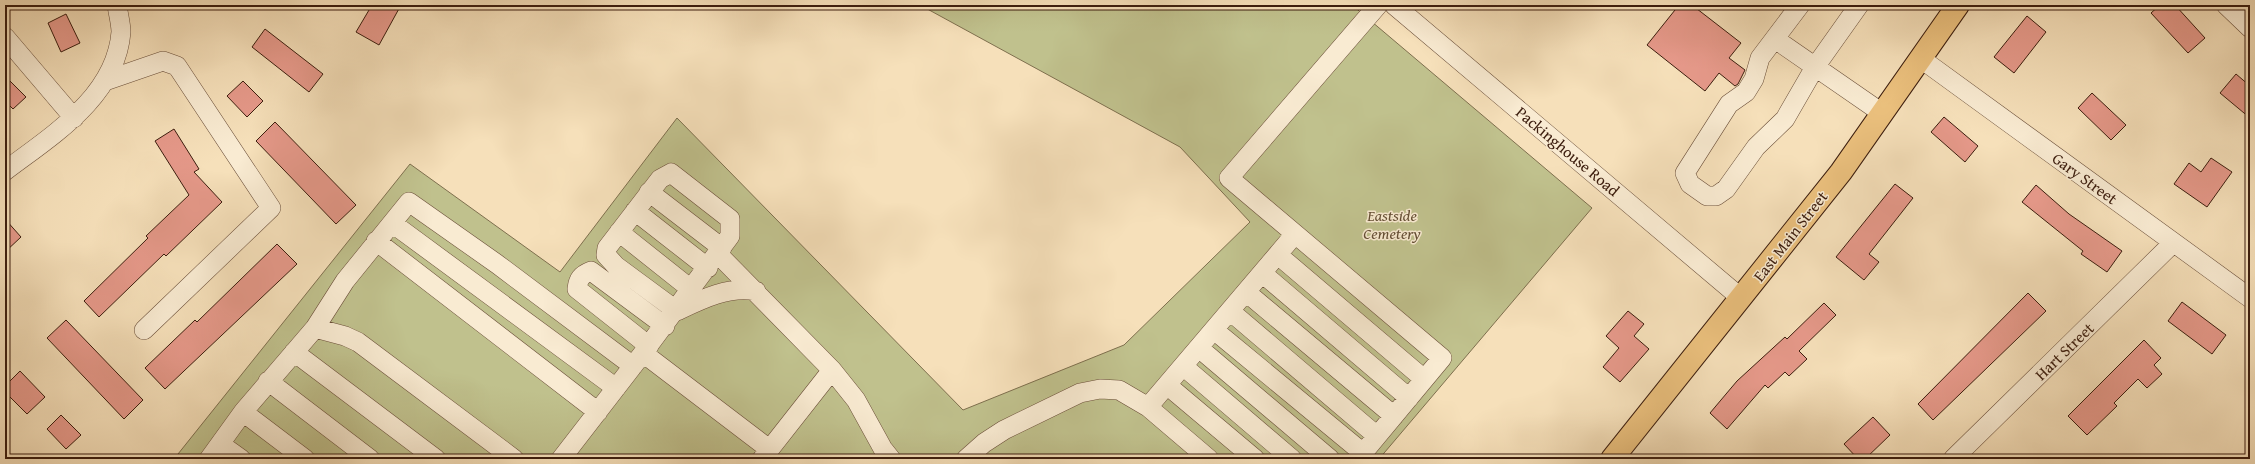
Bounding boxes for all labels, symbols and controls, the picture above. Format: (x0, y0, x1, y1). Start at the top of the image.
street label: Packinghouse Road (1511, 100, 1626, 202)
street label: Gary Street (2047, 146, 2123, 210)
street label: East Main Street (1747, 185, 1833, 286)
park label: Eastside Cemetery (1363, 203, 1421, 245)
street label: Hart Street (2029, 316, 2099, 385)

